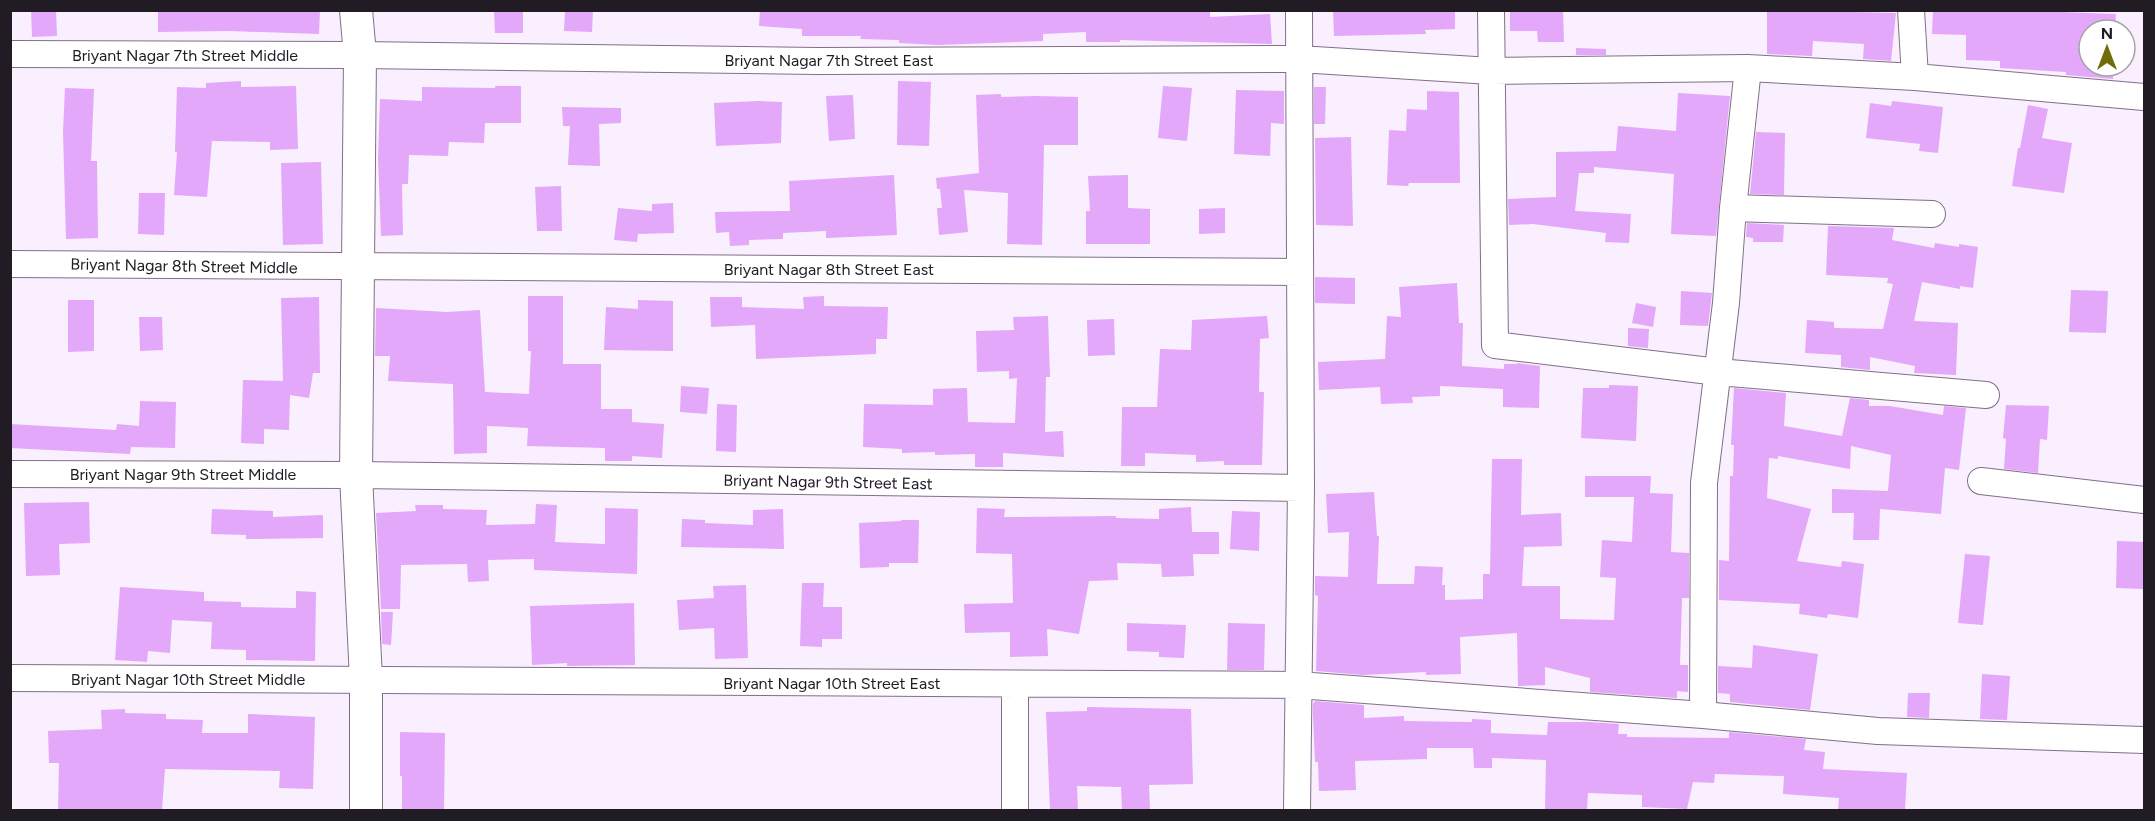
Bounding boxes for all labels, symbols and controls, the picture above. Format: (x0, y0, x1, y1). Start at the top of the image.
north arrow (2077, 18, 2137, 78)
text: N (2101, 24, 2113, 43)
street label: Briyant Nagar 7th Street Middle (72, 46, 298, 65)
street label: Briyant Nagar 7th Street East (724, 51, 934, 70)
street label: Briyant Nagar 8th Street Middle (70, 255, 298, 277)
street label: Briyant Nagar 8th Street East (724, 260, 934, 279)
street label: Briyant Nagar 9th Street Middle (70, 465, 297, 484)
street label: Briyant Nagar 9th Street East (723, 471, 933, 493)
street label: Briyant Nagar 10th Street Middle (71, 670, 305, 689)
street label: Briyant Nagar 10th Street East (723, 674, 941, 693)

